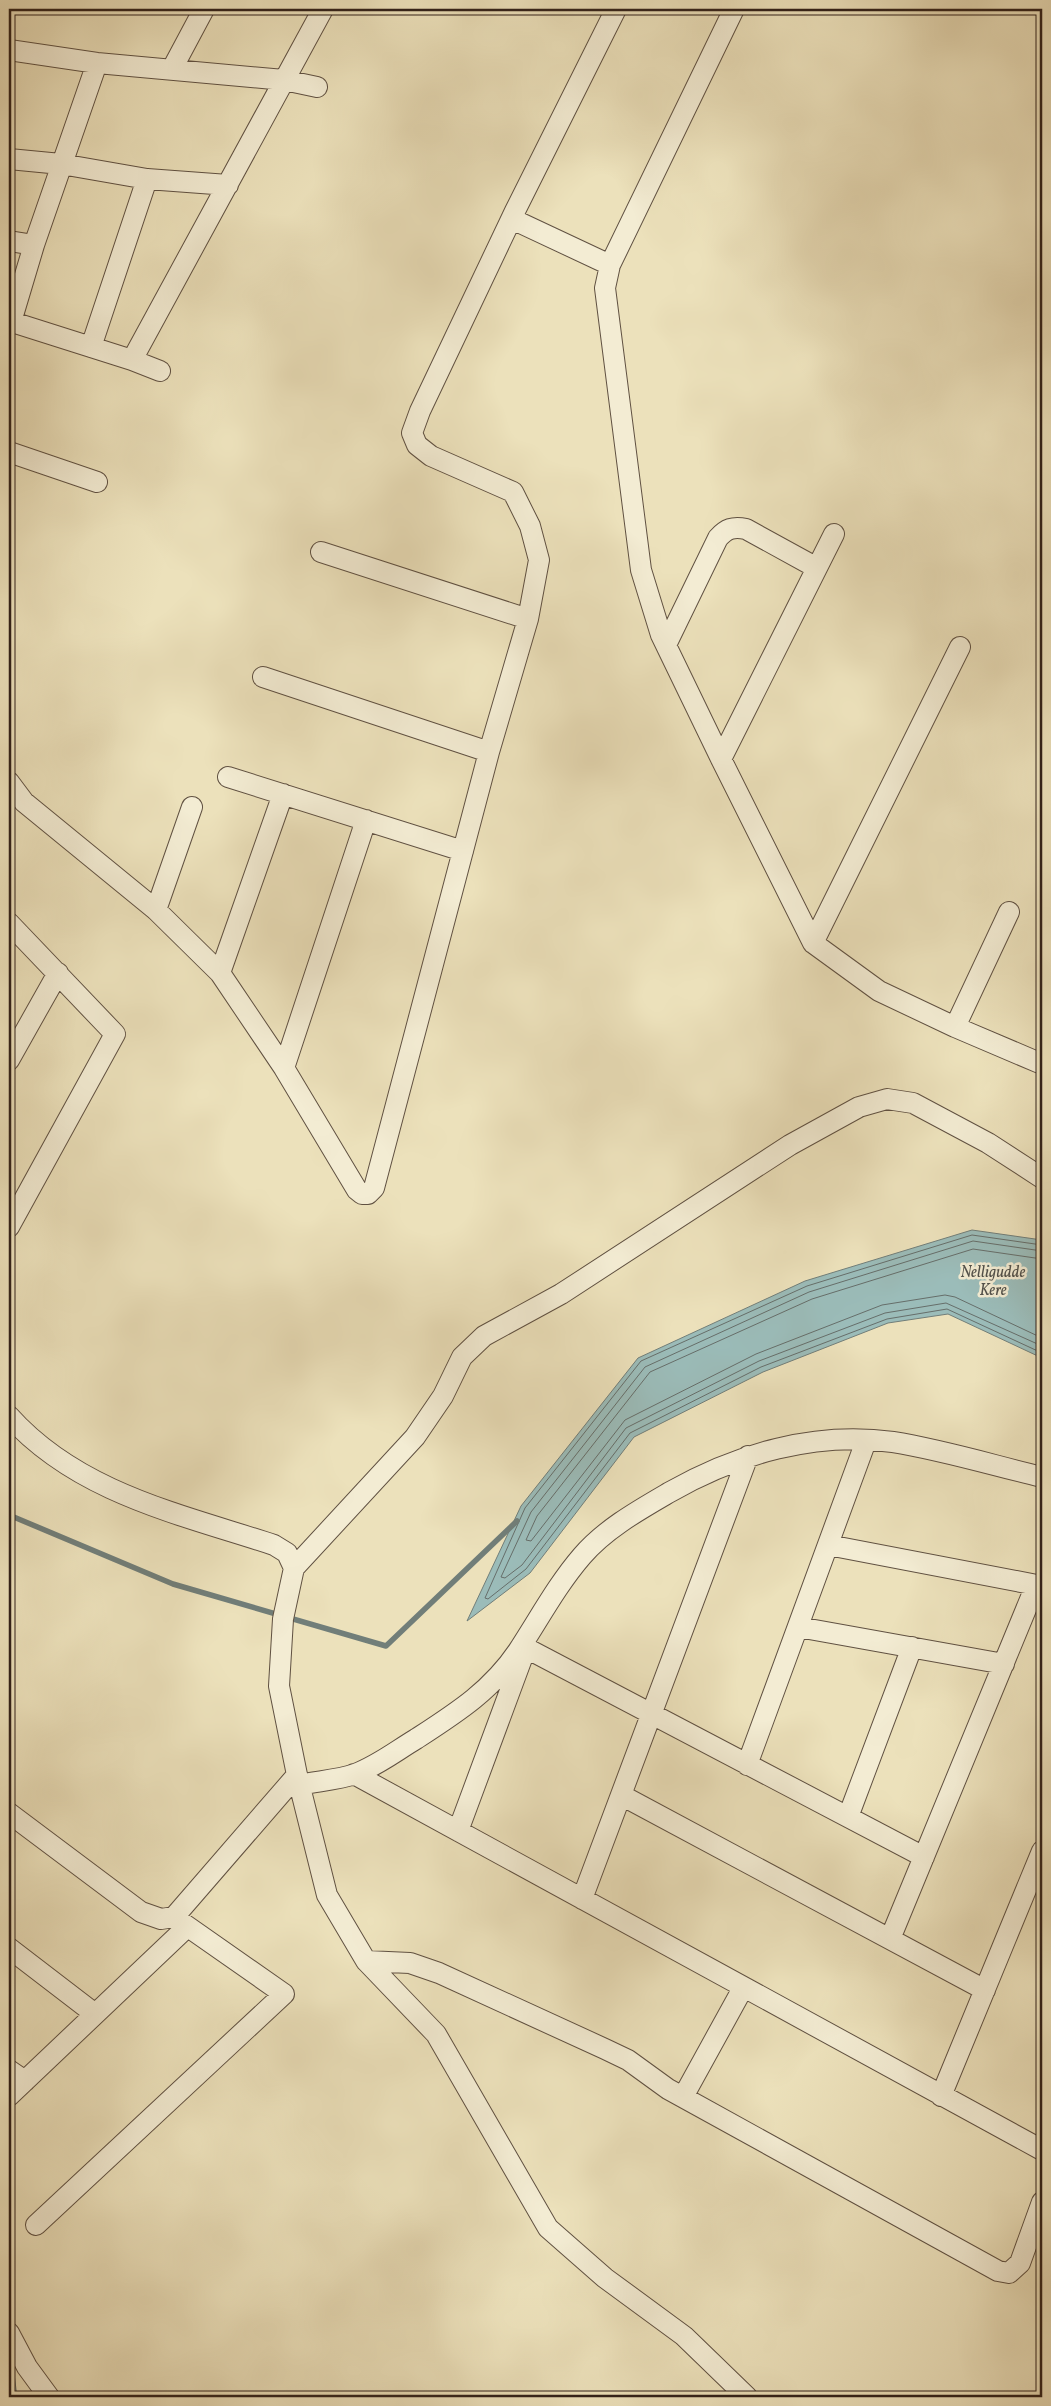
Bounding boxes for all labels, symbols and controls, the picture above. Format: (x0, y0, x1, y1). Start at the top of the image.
water label: Nelligudde Kere (961, 1262, 1026, 1302)

